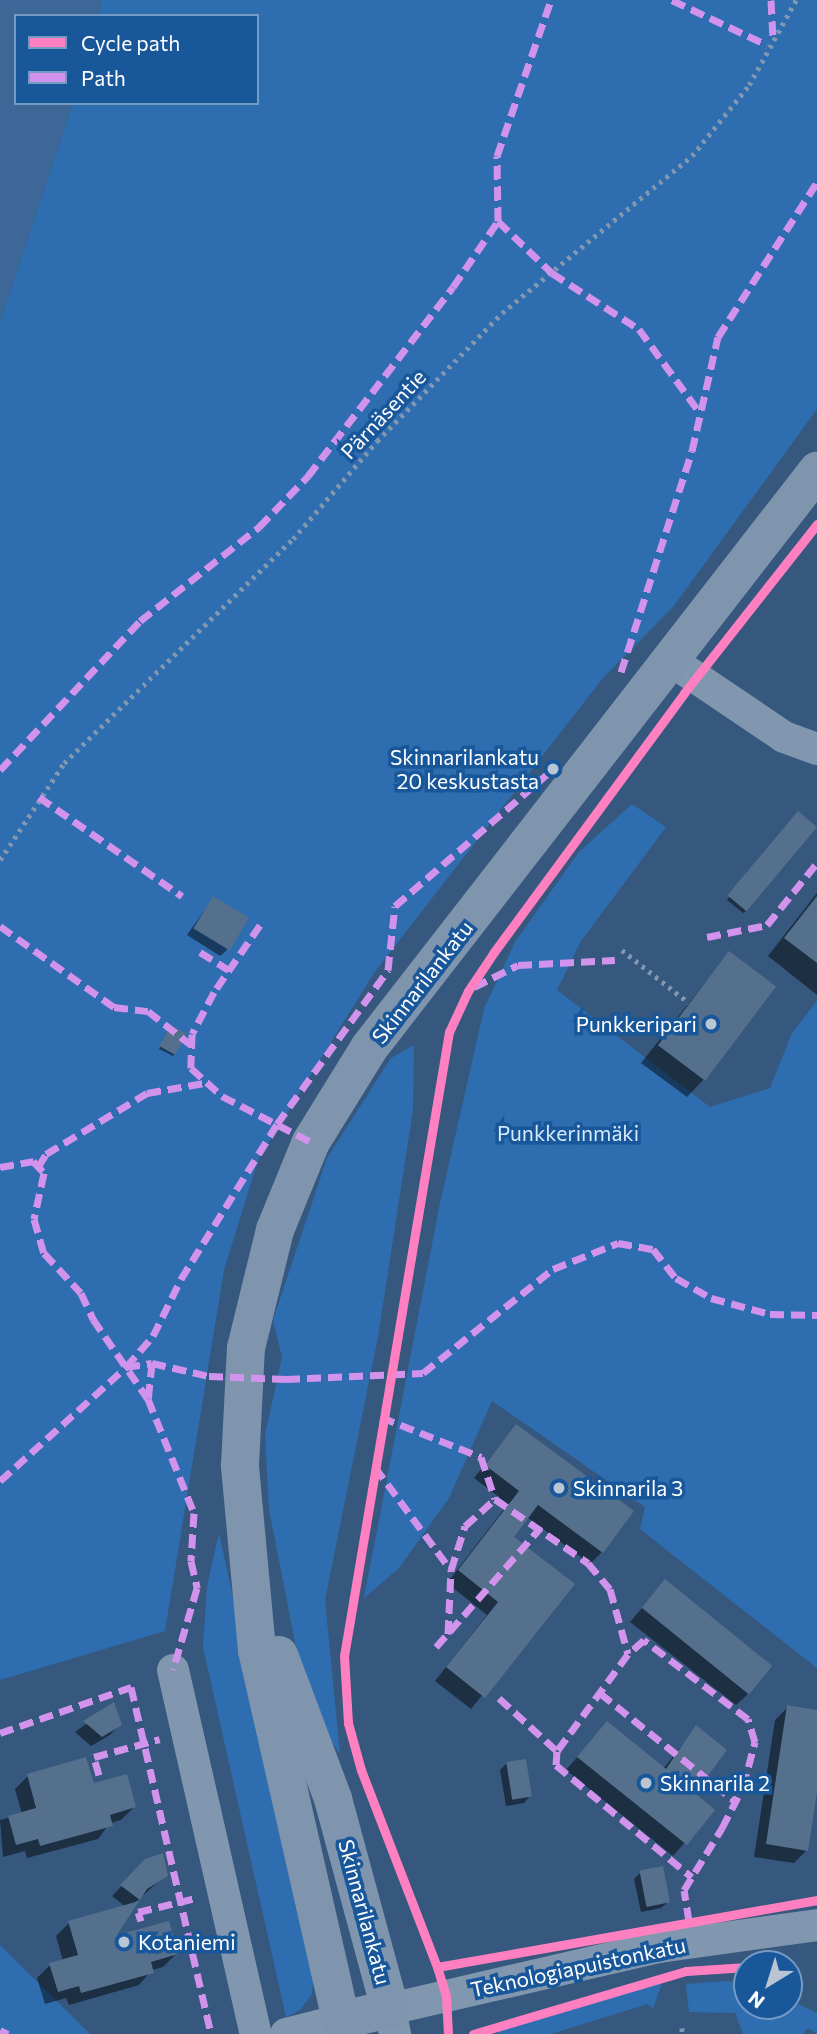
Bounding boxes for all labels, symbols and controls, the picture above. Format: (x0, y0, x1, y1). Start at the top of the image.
legend (14, 14, 259, 105)
text: Cycle path (81, 30, 180, 55)
text: Path (81, 65, 126, 90)
street label: Pärnäsentie (335, 364, 431, 464)
place label: Skinnarilankatu 20 keskustasta (390, 744, 539, 794)
marker: Skinnarilankatu 20 keskustasta (545, 761, 561, 777)
street label: Skinnarilankatu (366, 916, 478, 1048)
place label: Punkkeripari (576, 1011, 697, 1037)
marker: Punkkeripari (703, 1016, 719, 1032)
park label: Punkkerinmäki (497, 1120, 639, 1146)
place label: Skinnarila 3 (573, 1475, 683, 1501)
marker: Skinnarila 3 (551, 1480, 567, 1496)
place label: Skinnarila 2 (660, 1770, 770, 1796)
marker: Skinnarila 2 (638, 1775, 654, 1791)
street label: Skinnarilankatu (334, 1837, 396, 1987)
place label: Kotaniemi (138, 1929, 236, 1955)
street label: Teknologiapuistonkatu (468, 1932, 688, 2002)
marker: Kotaniemi (116, 1934, 132, 1950)
north arrow (733, 1950, 803, 2020)
text: N (743, 1987, 769, 2014)

